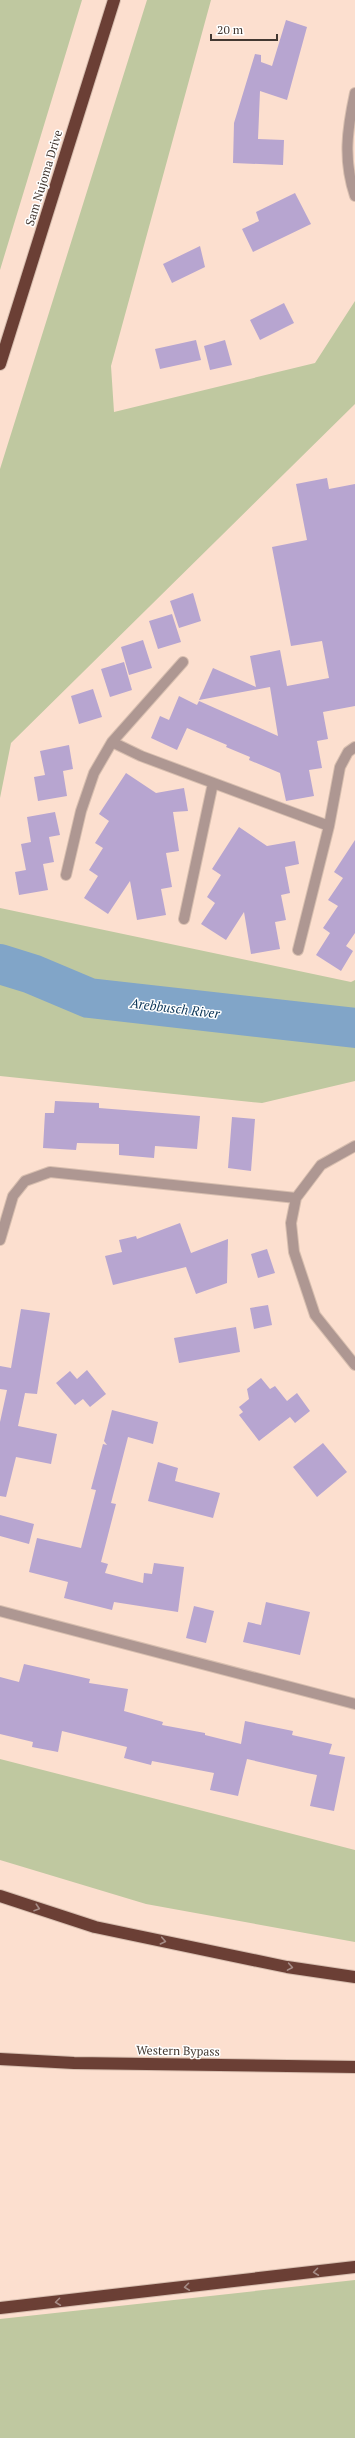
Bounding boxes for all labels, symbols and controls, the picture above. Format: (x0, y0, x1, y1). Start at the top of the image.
scale bar (211, 16, 277, 42)
text: 20 m (217, 22, 244, 37)
street label: Sam Nujoma Drive (22, 128, 65, 228)
water label: Arebbusch River (128, 993, 222, 1023)
one-way arrow (33, 1903, 40, 1912)
one-way arrow (160, 1936, 166, 1944)
one-way arrow (287, 1962, 293, 1971)
street label: Western Bypass (136, 2042, 220, 2059)
one-way arrow (313, 2267, 319, 2276)
one-way arrow (184, 2282, 190, 2291)
one-way arrow (55, 2297, 61, 2306)

